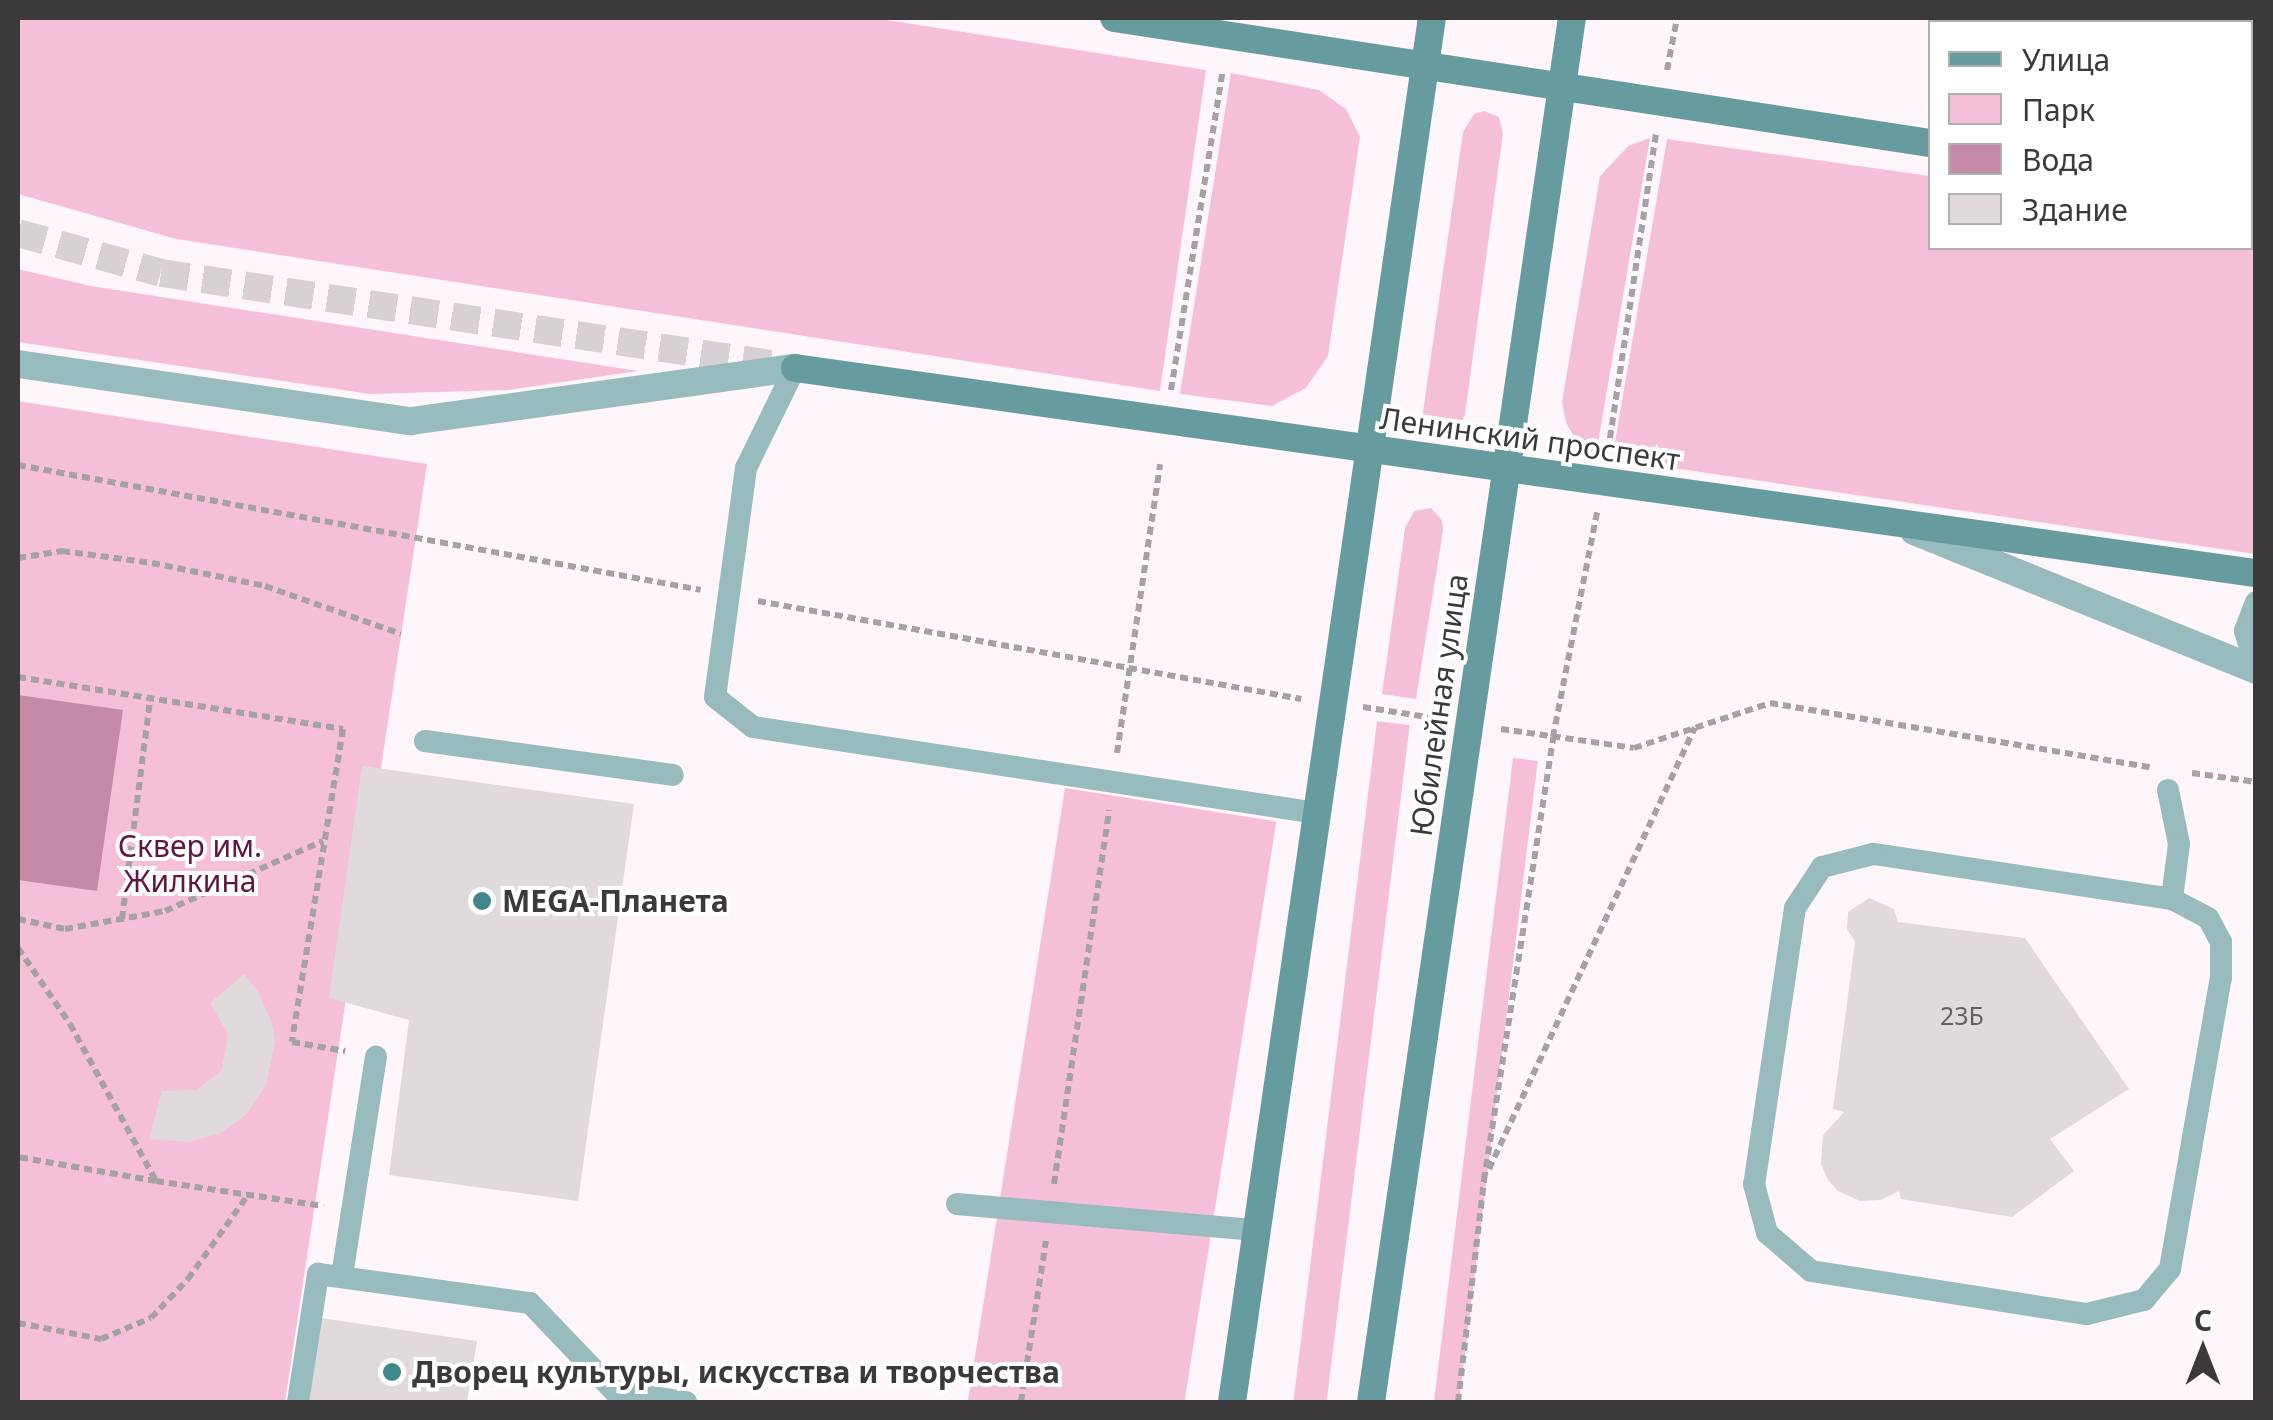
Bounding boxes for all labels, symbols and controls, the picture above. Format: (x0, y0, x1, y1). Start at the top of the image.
legend (1928, 20, 2253, 250)
text: Улица (2022, 39, 2110, 80)
text: Парк (2022, 89, 2095, 130)
text: Вода (2022, 139, 2094, 180)
text: Здание (2022, 189, 2128, 230)
street label: Ленинский проспект (1378, 400, 1682, 478)
street label: Юбилейная улица (1403, 572, 1475, 838)
park label: Сквер им. Жилкина (118, 828, 262, 898)
place label: MEGA-Планета (502, 883, 729, 919)
marker: MEGA-Планета (471, 890, 493, 912)
house number: 23Б (1940, 1000, 1984, 1030)
north arrow (2153, 1300, 2253, 1400)
text: С (2194, 1301, 2212, 1339)
place label: Дворец культуры, искусства и творчества (412, 1354, 1060, 1390)
marker: Дворец культуры, искусства и творчества (381, 1361, 403, 1383)

